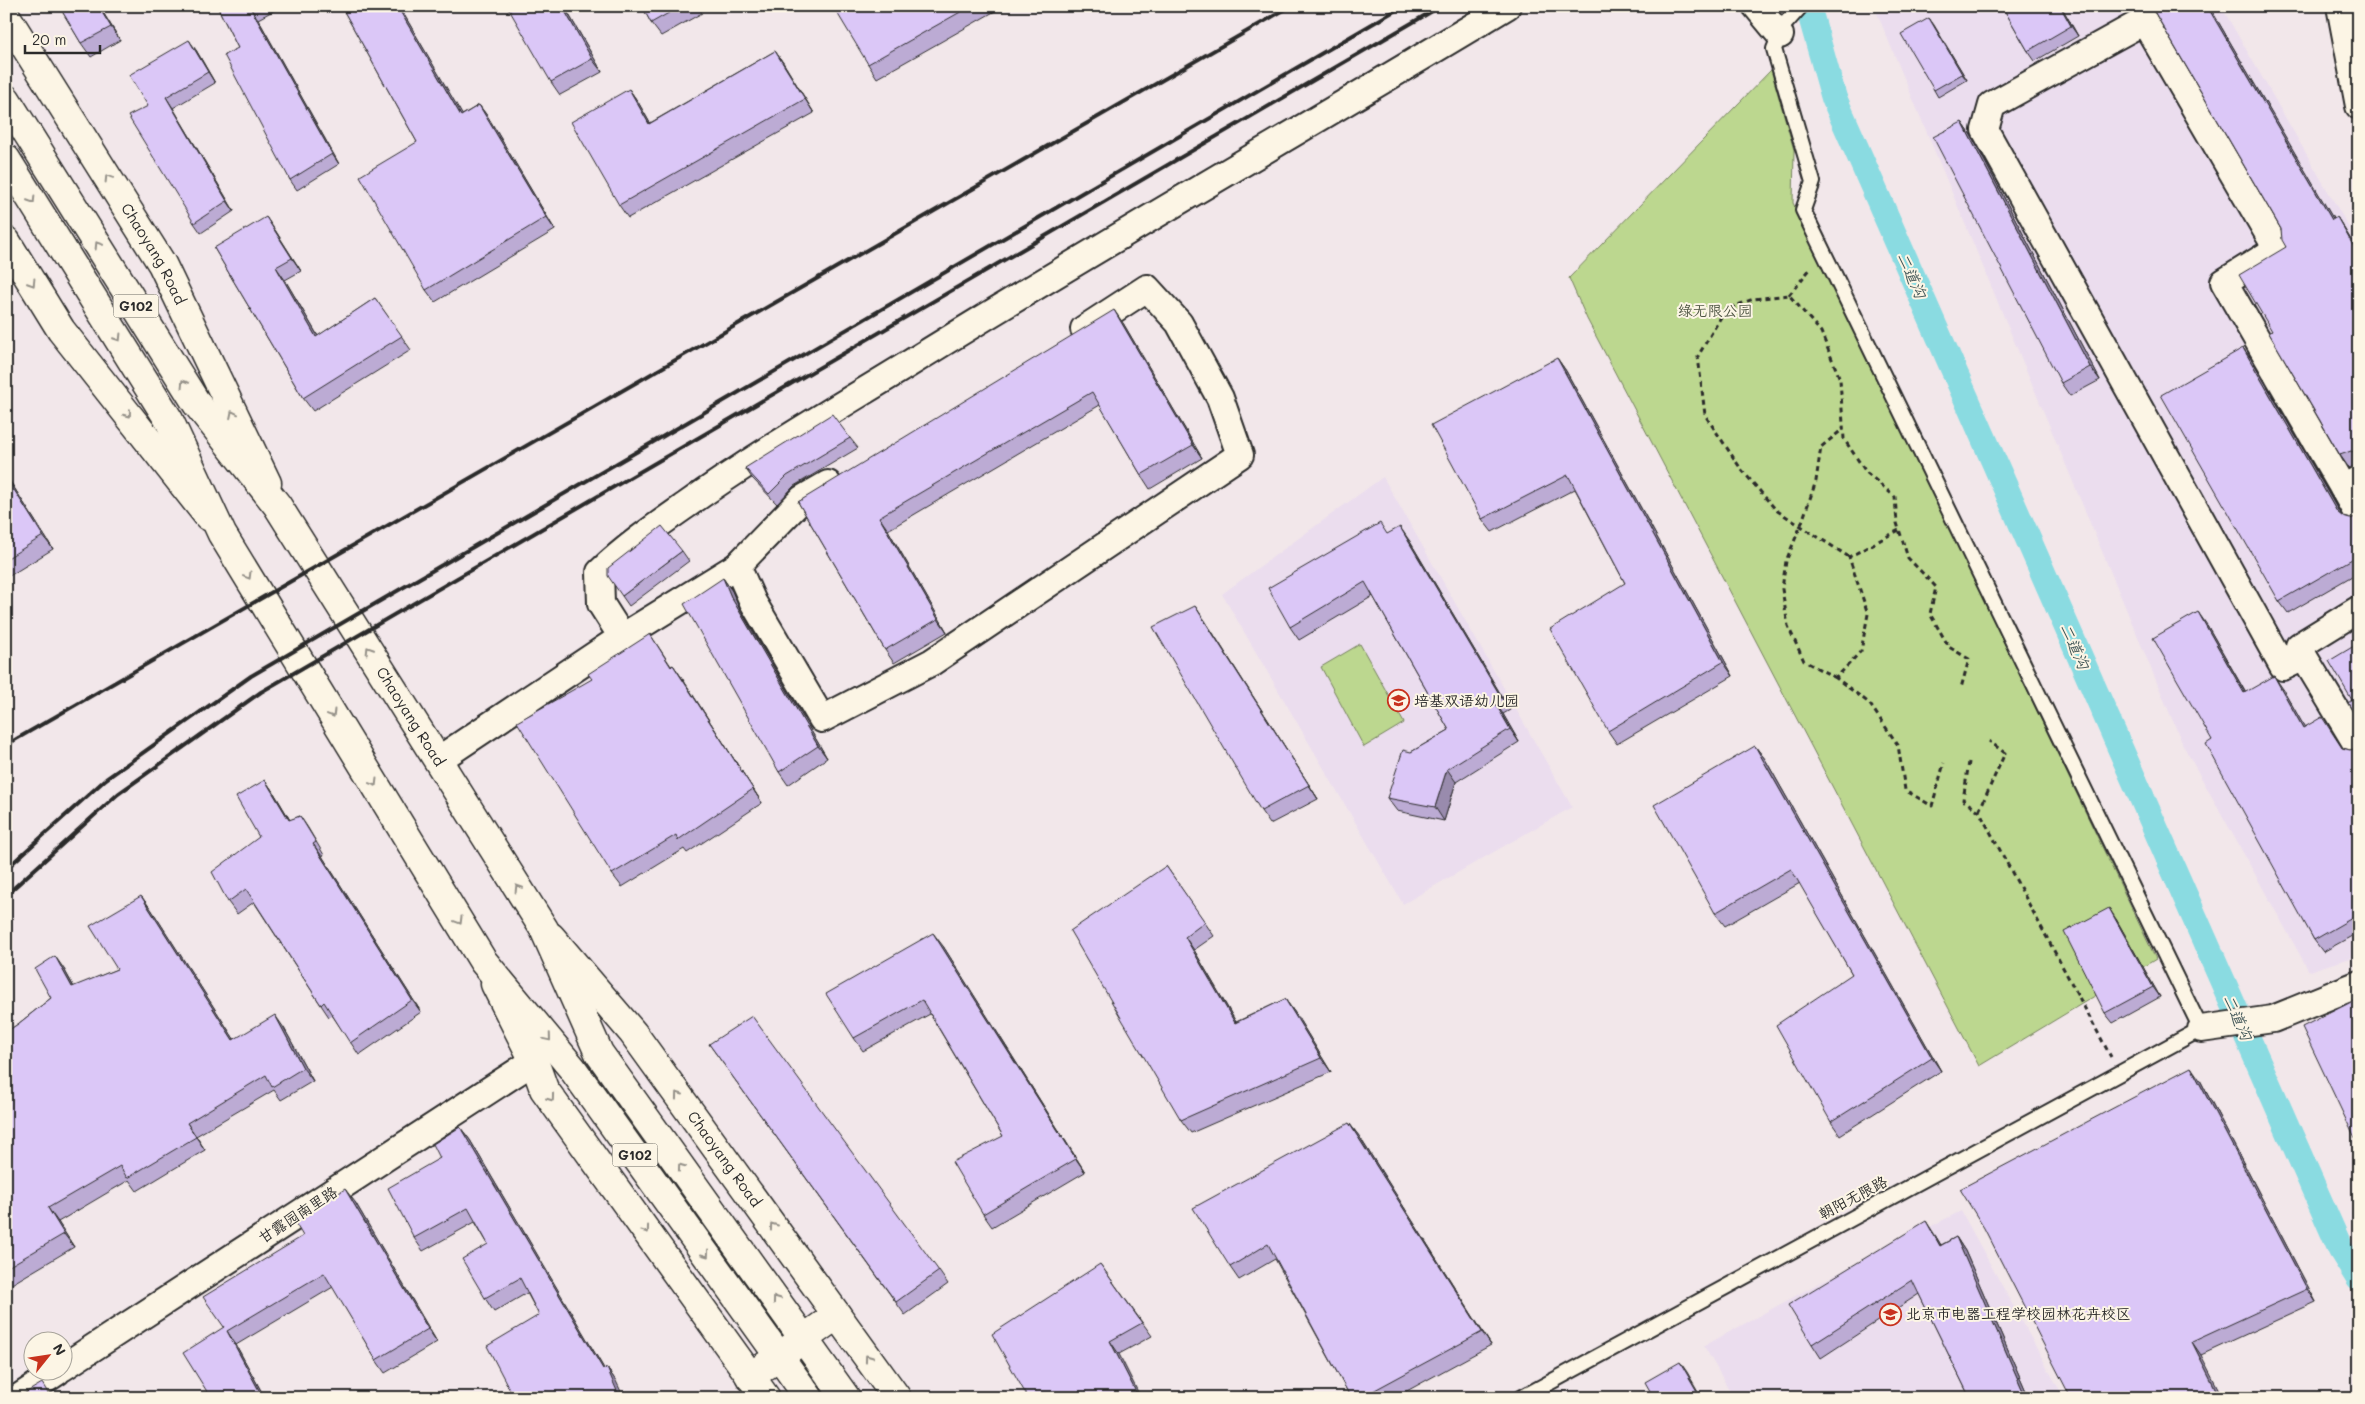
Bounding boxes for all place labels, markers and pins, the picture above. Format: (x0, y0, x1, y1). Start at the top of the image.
school or university icon: 培基双语幼儿园 (1386, 689, 1410, 713)
place label: 培基双语幼儿园 (1414, 690, 1519, 710)
school or university icon: 北京市电器工程学校园林花卉校区 (1878, 1302, 1902, 1326)
place label: 北京市电器工程学校园林花卉校区 (1906, 1303, 2131, 1323)

